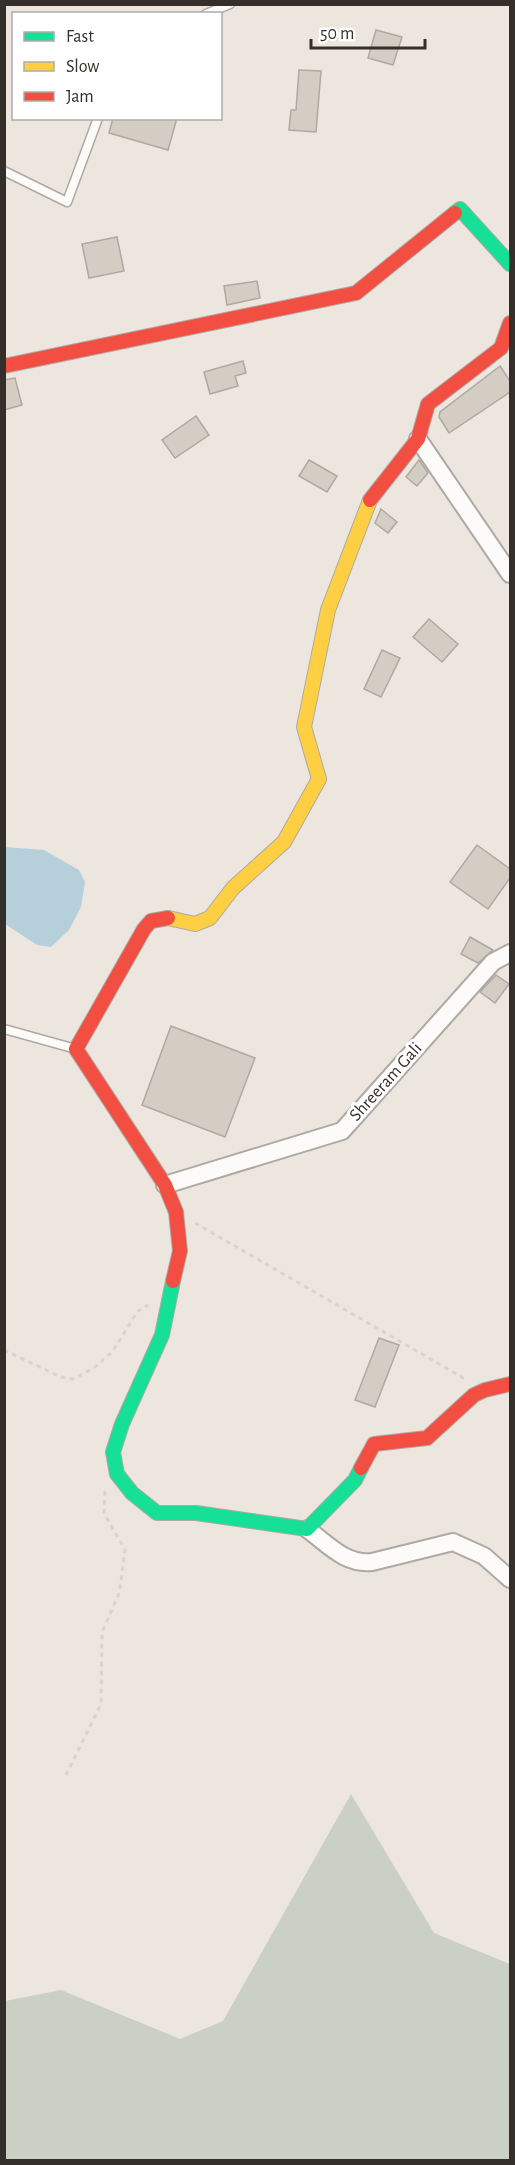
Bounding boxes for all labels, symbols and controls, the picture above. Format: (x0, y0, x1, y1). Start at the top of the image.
legend (12, 12, 222, 120)
scale bar (311, 12, 425, 50)
text: 50 m (320, 25, 354, 43)
text: Fast (66, 28, 94, 46)
text: Slow (66, 58, 99, 76)
text: Jam (66, 88, 94, 106)
street label: Shreeram Gali (346, 1039, 426, 1125)

